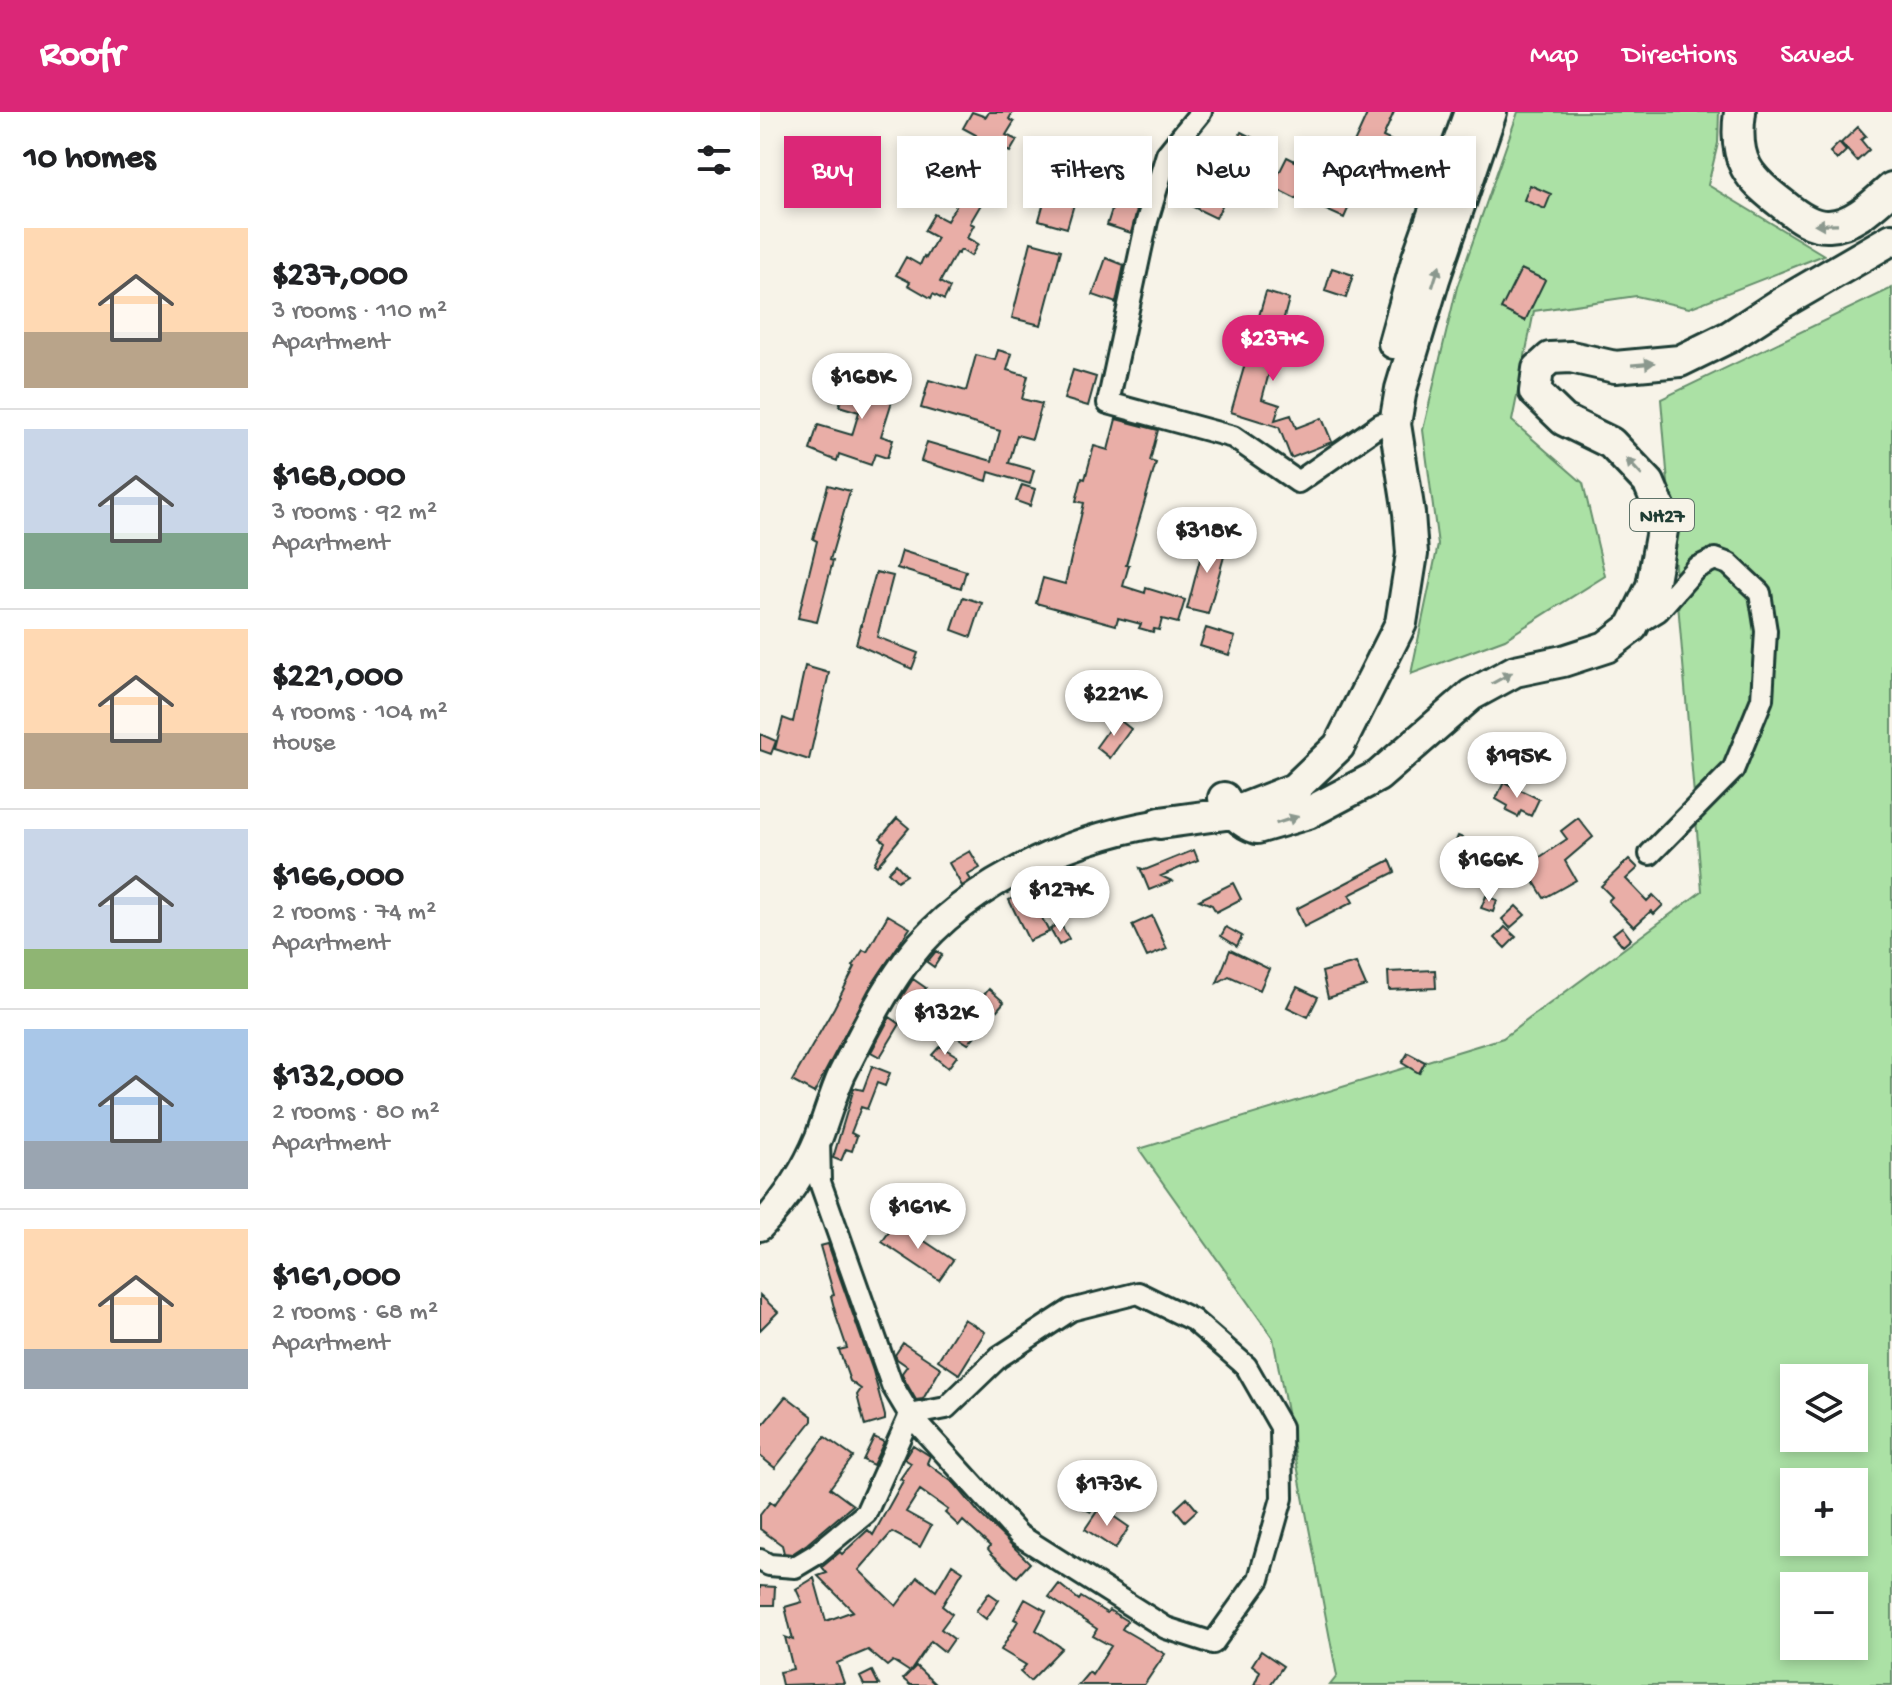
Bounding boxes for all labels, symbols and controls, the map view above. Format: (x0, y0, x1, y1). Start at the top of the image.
text: Roofr (40, 34, 124, 78)
text: Map (1530, 40, 1578, 73)
text: Directions (1622, 40, 1736, 73)
text: Saved (1780, 40, 1852, 73)
chip: Buy (784, 136, 881, 208)
chip: Rent (897, 136, 1007, 208)
chip: Filters (1023, 136, 1152, 208)
chip: New (1168, 136, 1278, 208)
chip: Apartment (1294, 136, 1476, 208)
icon: filters (692, 138, 736, 182)
text: 10 homes (24, 140, 155, 180)
one-way arrow (1813, 217, 1839, 230)
text: $237,000 (272, 257, 408, 297)
icon: home (88, 260, 184, 356)
one-way arrow (1430, 264, 1442, 288)
text: 3 rooms · 110 m² (272, 297, 447, 328)
pin: $237K (1217, 315, 1329, 383)
text: $237K (1240, 325, 1306, 356)
text: Apartment (272, 328, 389, 359)
pin: $168K (806, 353, 918, 421)
one-way arrow (1631, 357, 1656, 370)
text: $168K (830, 363, 894, 394)
text: $168,000 (272, 458, 405, 498)
one-way arrow (1625, 458, 1643, 477)
icon: home (88, 461, 184, 557)
text: 3 rooms · 92 m² (272, 498, 437, 529)
road number: NH27 (1630, 499, 1694, 531)
pin: $318K (1151, 507, 1263, 575)
text: $318K (1175, 517, 1239, 548)
text: Apartment (272, 529, 389, 560)
text: $221,000 (272, 658, 403, 698)
icon: home (88, 661, 184, 757)
pin: $221K (1058, 670, 1170, 738)
one-way arrow (1491, 671, 1514, 684)
text: $221K (1083, 680, 1145, 711)
text: 4 rooms · 104 m² (272, 698, 448, 729)
text: House (272, 729, 336, 760)
pin: $195K (1461, 732, 1573, 800)
text: $195K (1485, 742, 1549, 773)
one-way arrow (1276, 813, 1300, 825)
pin: $166K (1433, 836, 1545, 904)
text: $166K (1458, 846, 1520, 877)
text: $166,000 (272, 858, 404, 898)
icon: home (88, 861, 184, 957)
pin: $127K (1004, 866, 1116, 934)
text: $127K (1029, 876, 1091, 907)
text: 2 rooms · 74 m² (272, 898, 436, 929)
text: Apartment (272, 929, 389, 960)
pin: $132K (889, 989, 1001, 1057)
text: $132K (914, 999, 976, 1030)
text: $132,000 (272, 1058, 404, 1098)
icon: home (88, 1061, 184, 1157)
text: 2 rooms · 80 m² (272, 1098, 440, 1129)
text: Apartment (272, 1129, 389, 1160)
pin: $161K (862, 1183, 974, 1251)
text: $161K (888, 1193, 948, 1224)
text: $161,000 (272, 1258, 401, 1298)
icon: home (88, 1261, 184, 1357)
text: 2 rooms · 68 m² (272, 1298, 438, 1329)
text: Apartment (272, 1329, 389, 1360)
map controls (1780, 1364, 1868, 1660)
button: layers (1780, 1364, 1868, 1452)
pin: $173K (1051, 1460, 1163, 1528)
button: + (1780, 1468, 1868, 1556)
text: $173K (1075, 1470, 1139, 1501)
button: − (1780, 1572, 1868, 1660)

